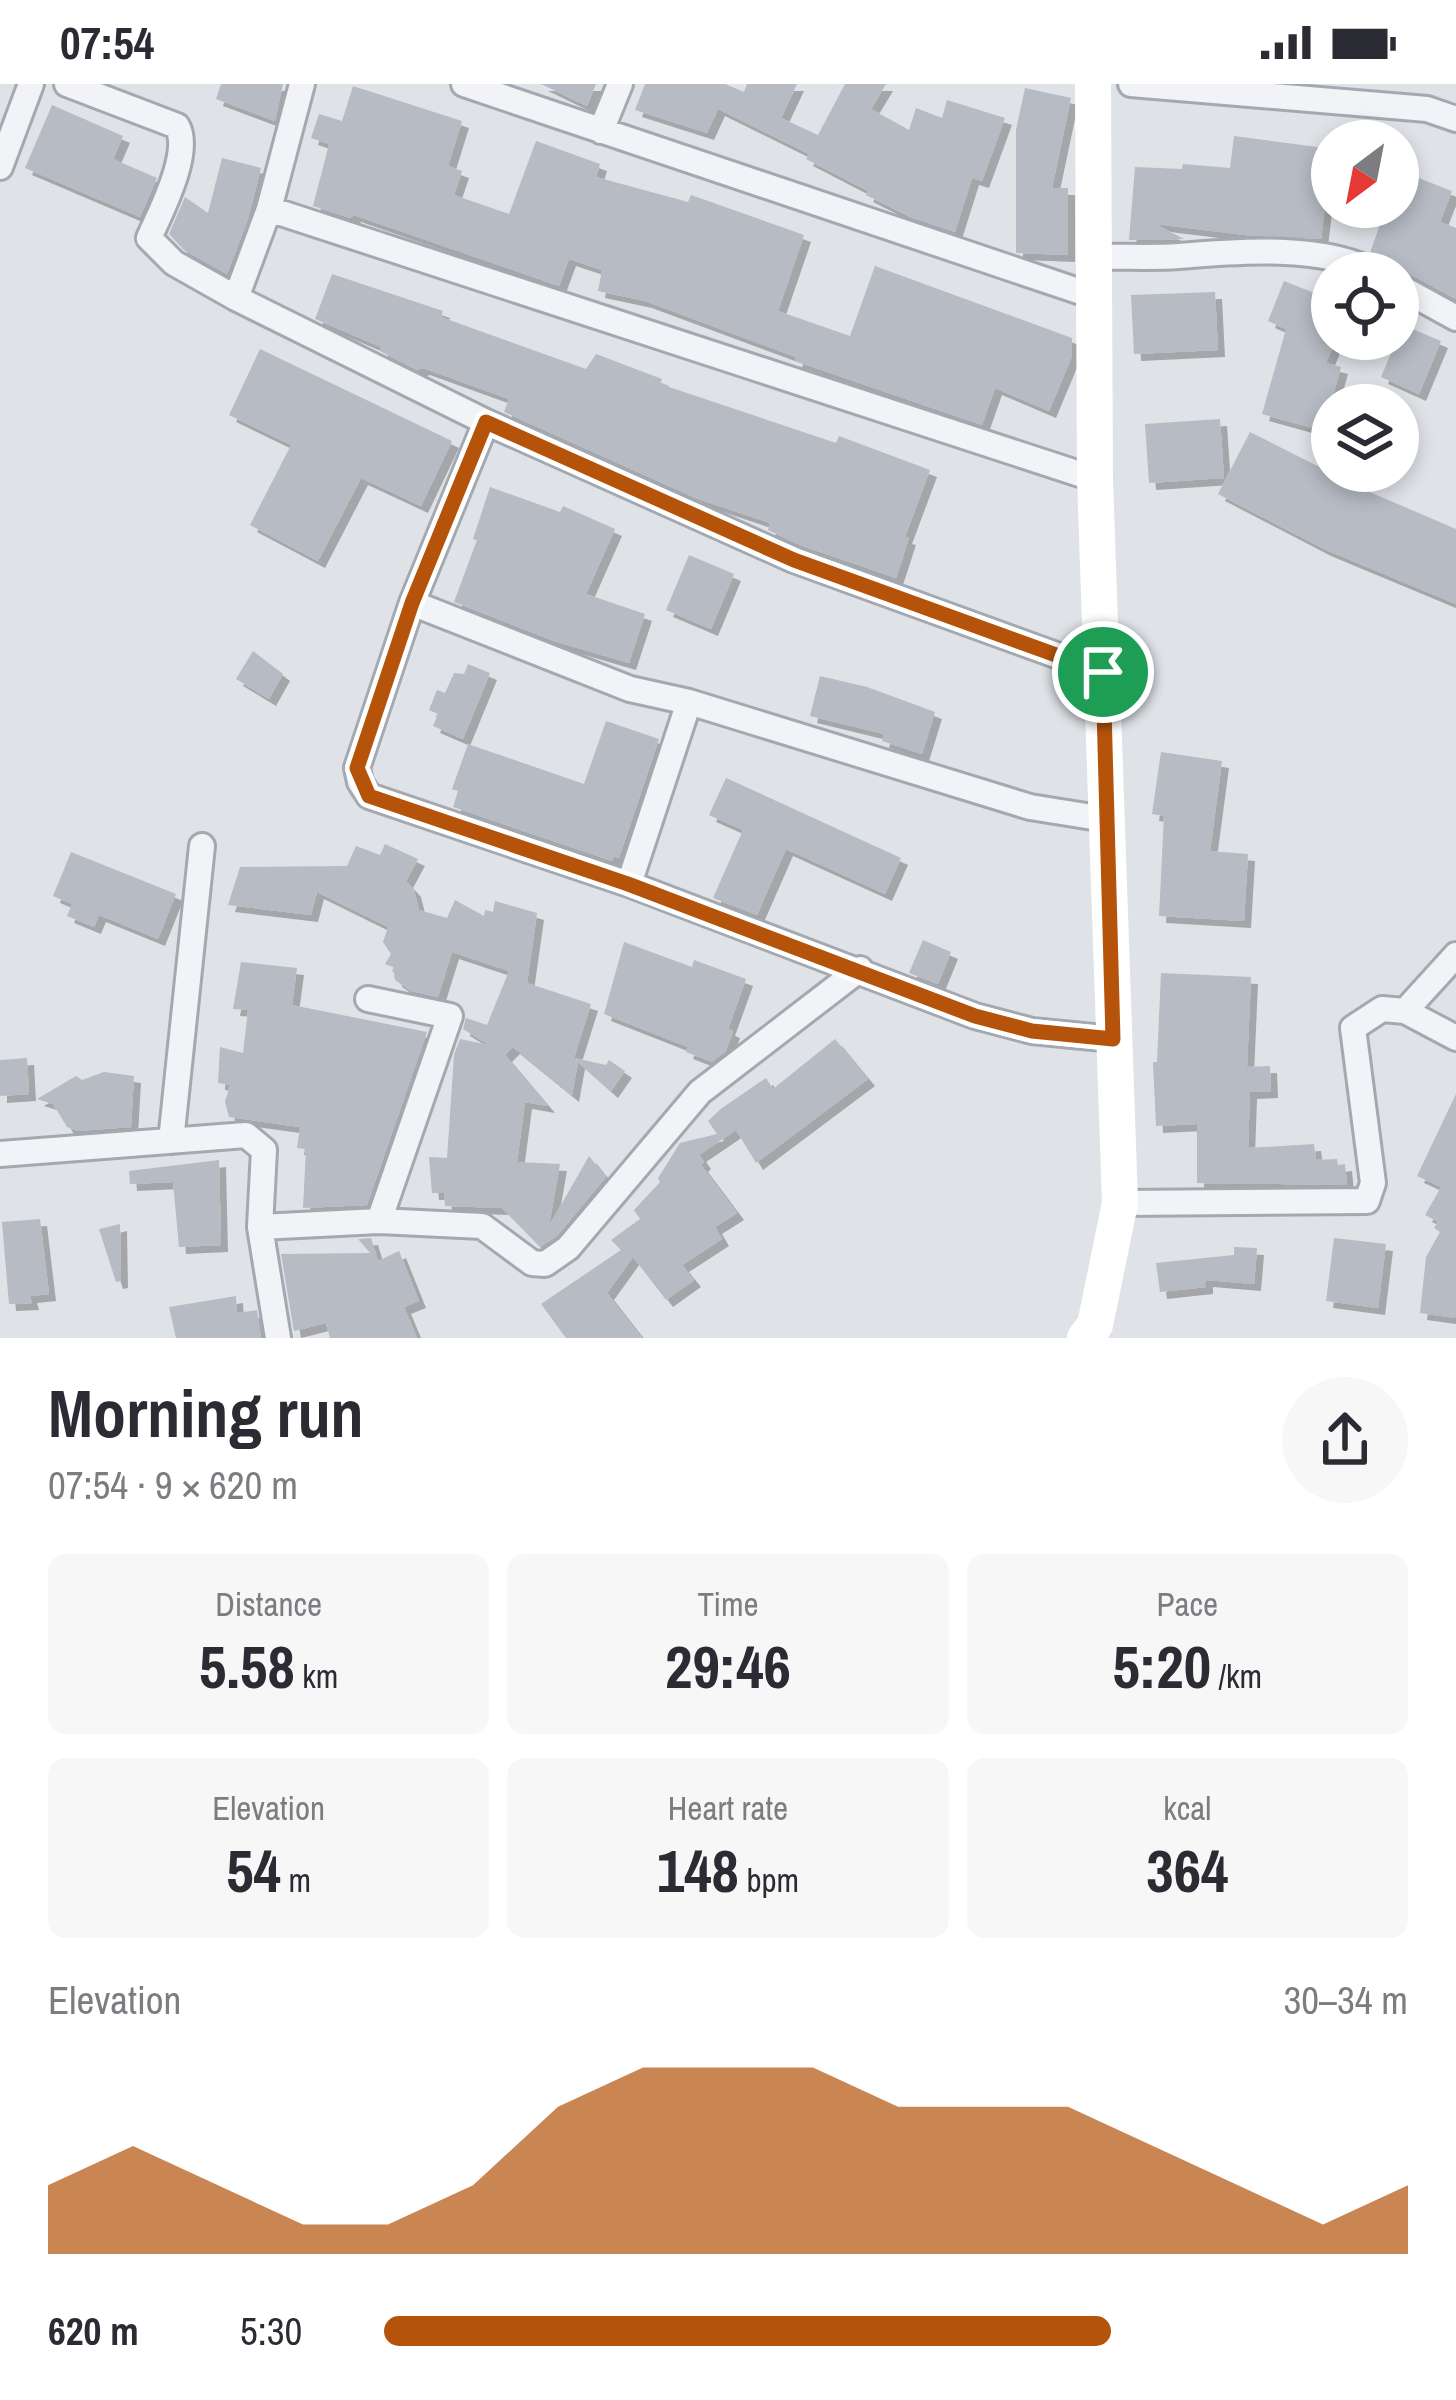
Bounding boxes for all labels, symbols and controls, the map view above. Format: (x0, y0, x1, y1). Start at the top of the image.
text: 07:54 (60, 12, 154, 73)
north arrow (1311, 120, 1419, 228)
map controls (1311, 120, 1419, 492)
button: locate (1311, 252, 1419, 360)
button: layers (1311, 384, 1419, 492)
pin (1052, 621, 1154, 723)
icon: arrive (1070, 639, 1136, 705)
text: Morning run (48, 1369, 364, 1458)
button: share (1282, 1377, 1408, 1503)
text: 07:54 · 9 × 620 m (48, 1459, 298, 1511)
text: Distance (215, 1582, 322, 1626)
text: Time (697, 1582, 759, 1626)
text: Pace (1156, 1582, 1218, 1626)
text: 5.58 (199, 1626, 295, 1707)
text: 29:46 (665, 1626, 791, 1707)
text: 5:20 (1113, 1626, 1211, 1707)
text: km (295, 1654, 338, 1698)
text: /km (1211, 1654, 1262, 1698)
text: Elevation (212, 1786, 325, 1830)
text: Heart rate (668, 1786, 788, 1830)
text: kcal (1163, 1786, 1211, 1830)
text: 54 (226, 1830, 281, 1911)
text: 148 (657, 1830, 739, 1911)
text: 364 (1146, 1830, 1228, 1911)
text: m (281, 1858, 311, 1902)
text: bpm (739, 1858, 799, 1902)
text: Elevation (48, 1974, 181, 2026)
text: 30–34 m (1284, 1974, 1408, 2026)
text: 620 m (48, 2305, 139, 2357)
text: 5:30 (240, 2305, 302, 2357)

